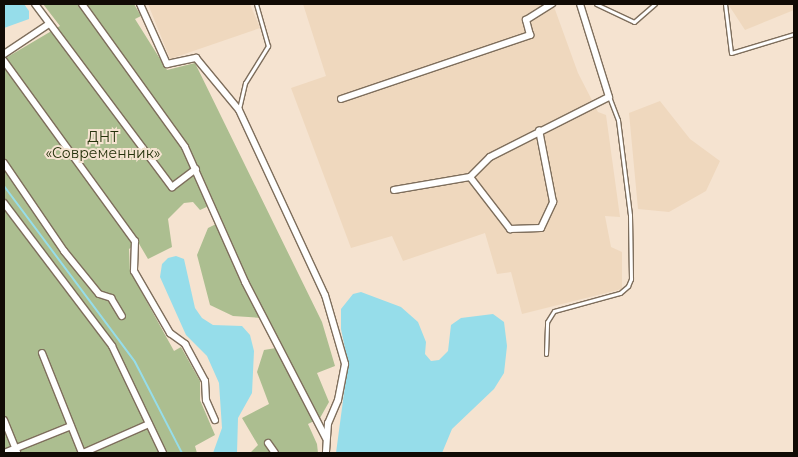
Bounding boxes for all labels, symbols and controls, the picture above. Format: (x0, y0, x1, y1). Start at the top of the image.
park label: ДНТ «Современник» (45, 129, 161, 162)

